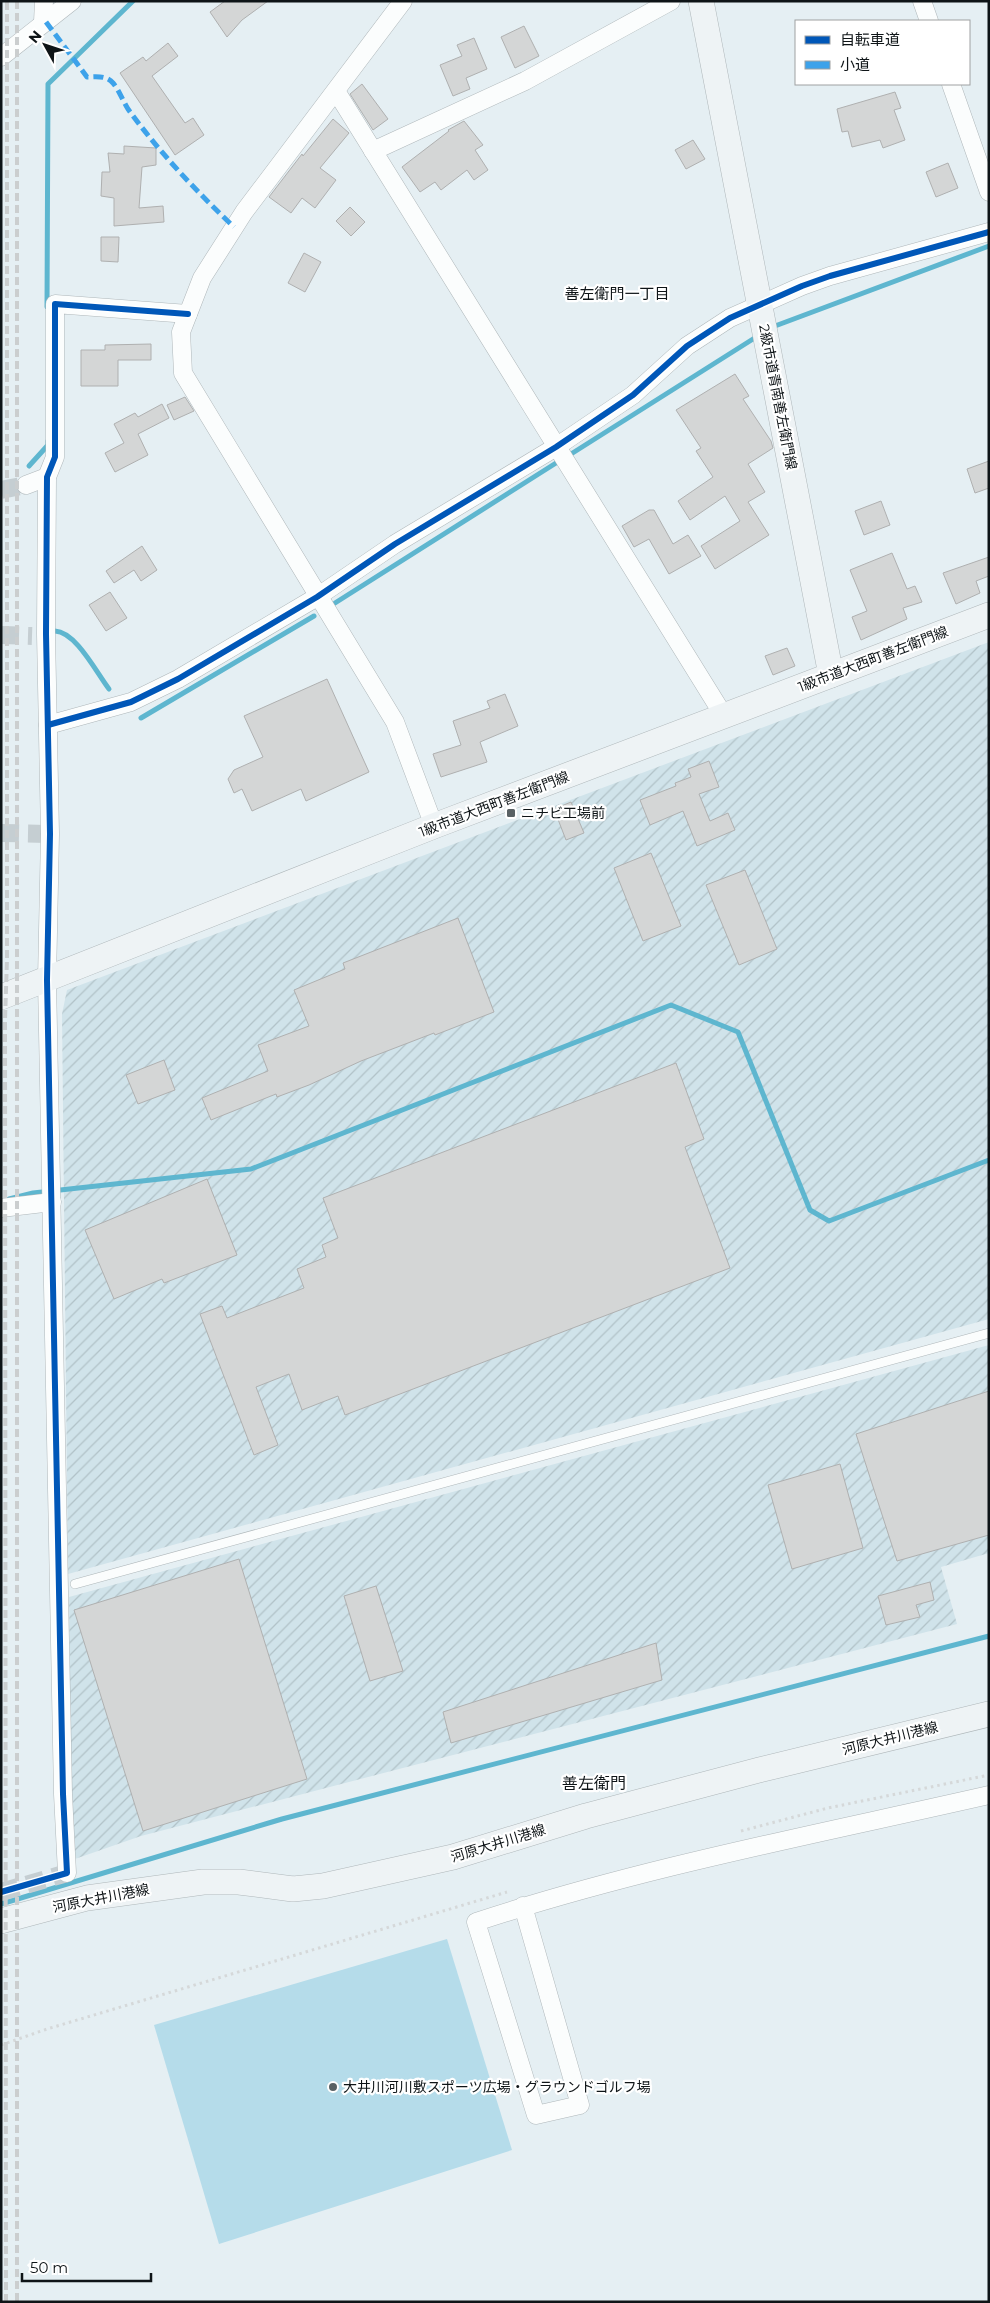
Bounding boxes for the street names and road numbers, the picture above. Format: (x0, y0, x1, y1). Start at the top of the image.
street label: 2級市道青南善左衛門線 (755, 323, 801, 471)
street label: 1級市道大西町善左衛門線 (796, 622, 950, 696)
street label: 1級市道大西町善左衛門線 (417, 767, 571, 841)
street label: 河原大井川港線 (840, 1717, 940, 1759)
street label: 河原大井川港線 (449, 1820, 547, 1866)
street label: 河原大井川港線 (51, 1880, 151, 1916)

